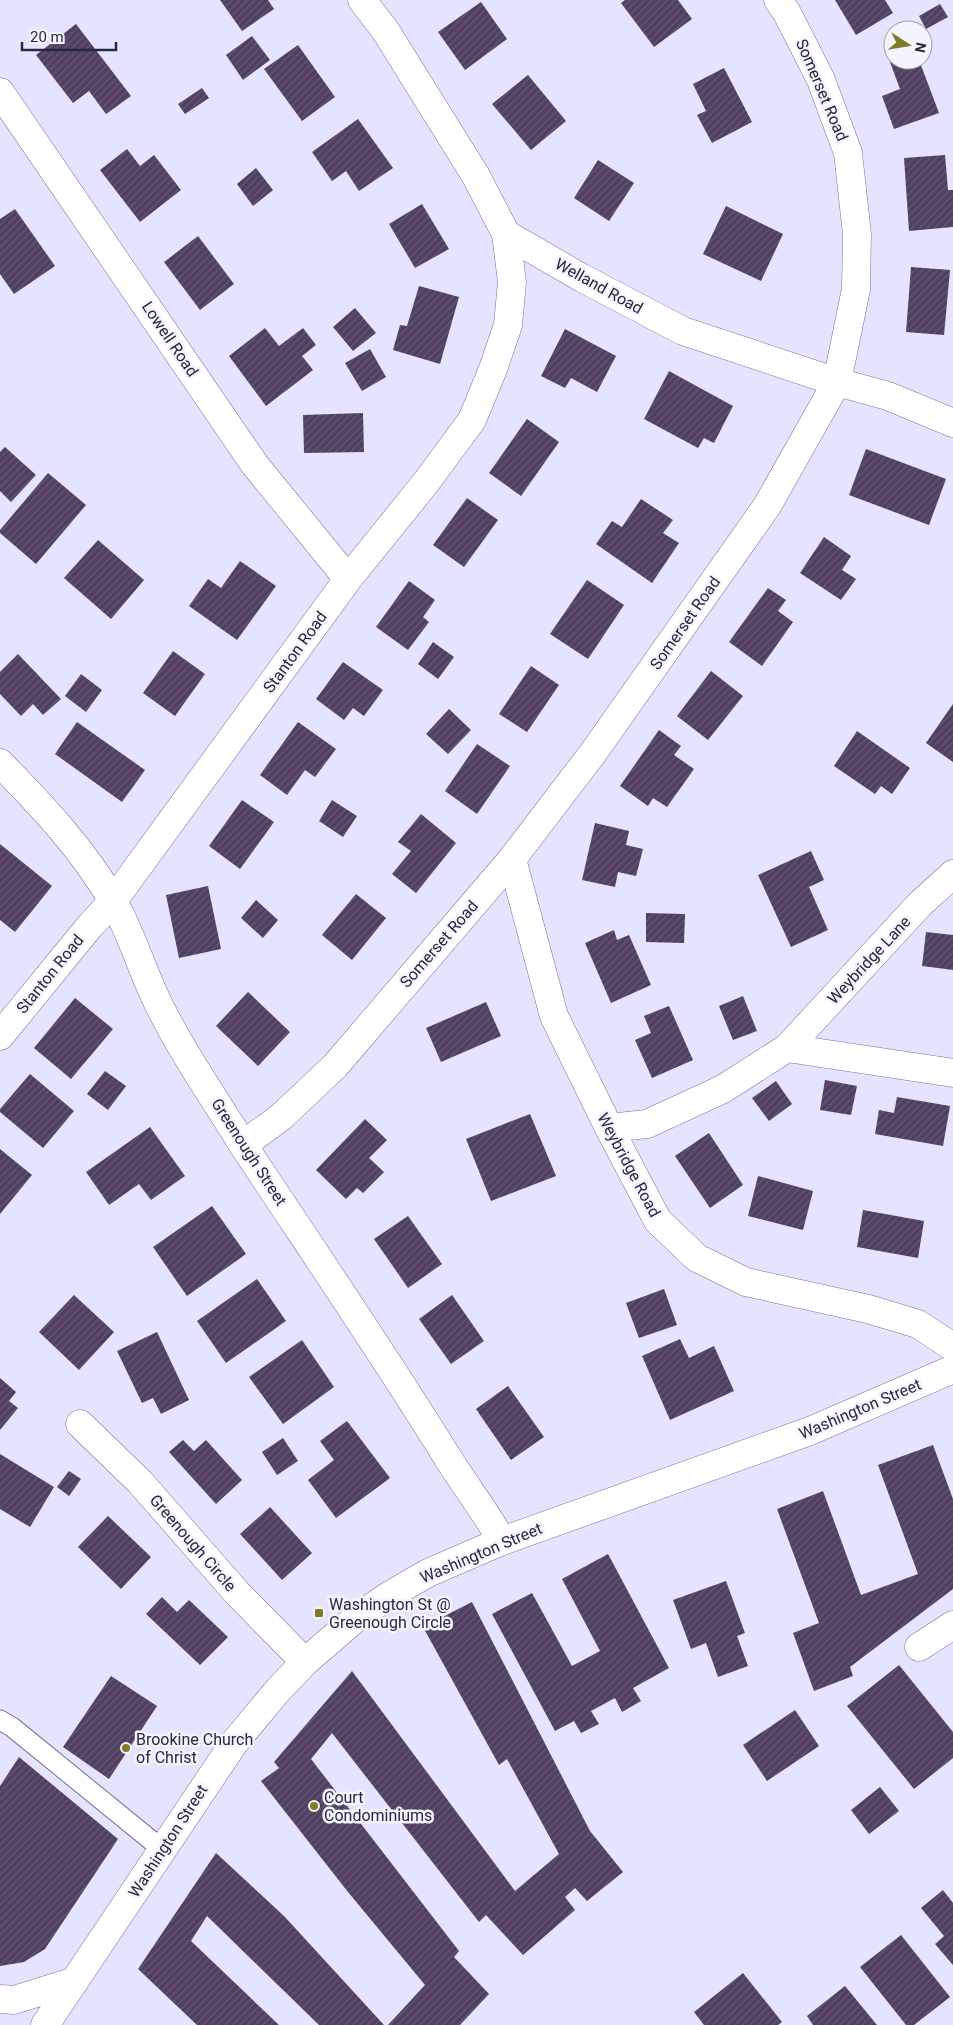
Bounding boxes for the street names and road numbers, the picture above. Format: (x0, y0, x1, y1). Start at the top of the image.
street label: Somerset Road (792, 36, 852, 144)
street label: Welland Road (552, 254, 646, 318)
street label: Lowell Road (138, 298, 202, 380)
street label: Somerset Road (646, 573, 724, 673)
street label: Stanton Road (259, 608, 331, 696)
street label: Somerset Road (396, 897, 482, 991)
street label: Weybridge Lane (823, 912, 915, 1008)
street label: Stanton Road (12, 931, 88, 1017)
street label: Greenough Street (207, 1095, 291, 1209)
street label: Weybridge Road (594, 1110, 664, 1220)
street label: Washington Street (796, 1375, 924, 1443)
street label: Greenough Circle (146, 1491, 240, 1595)
street label: Washington Street (417, 1519, 545, 1587)
street label: Washington Street (124, 1781, 212, 1901)

